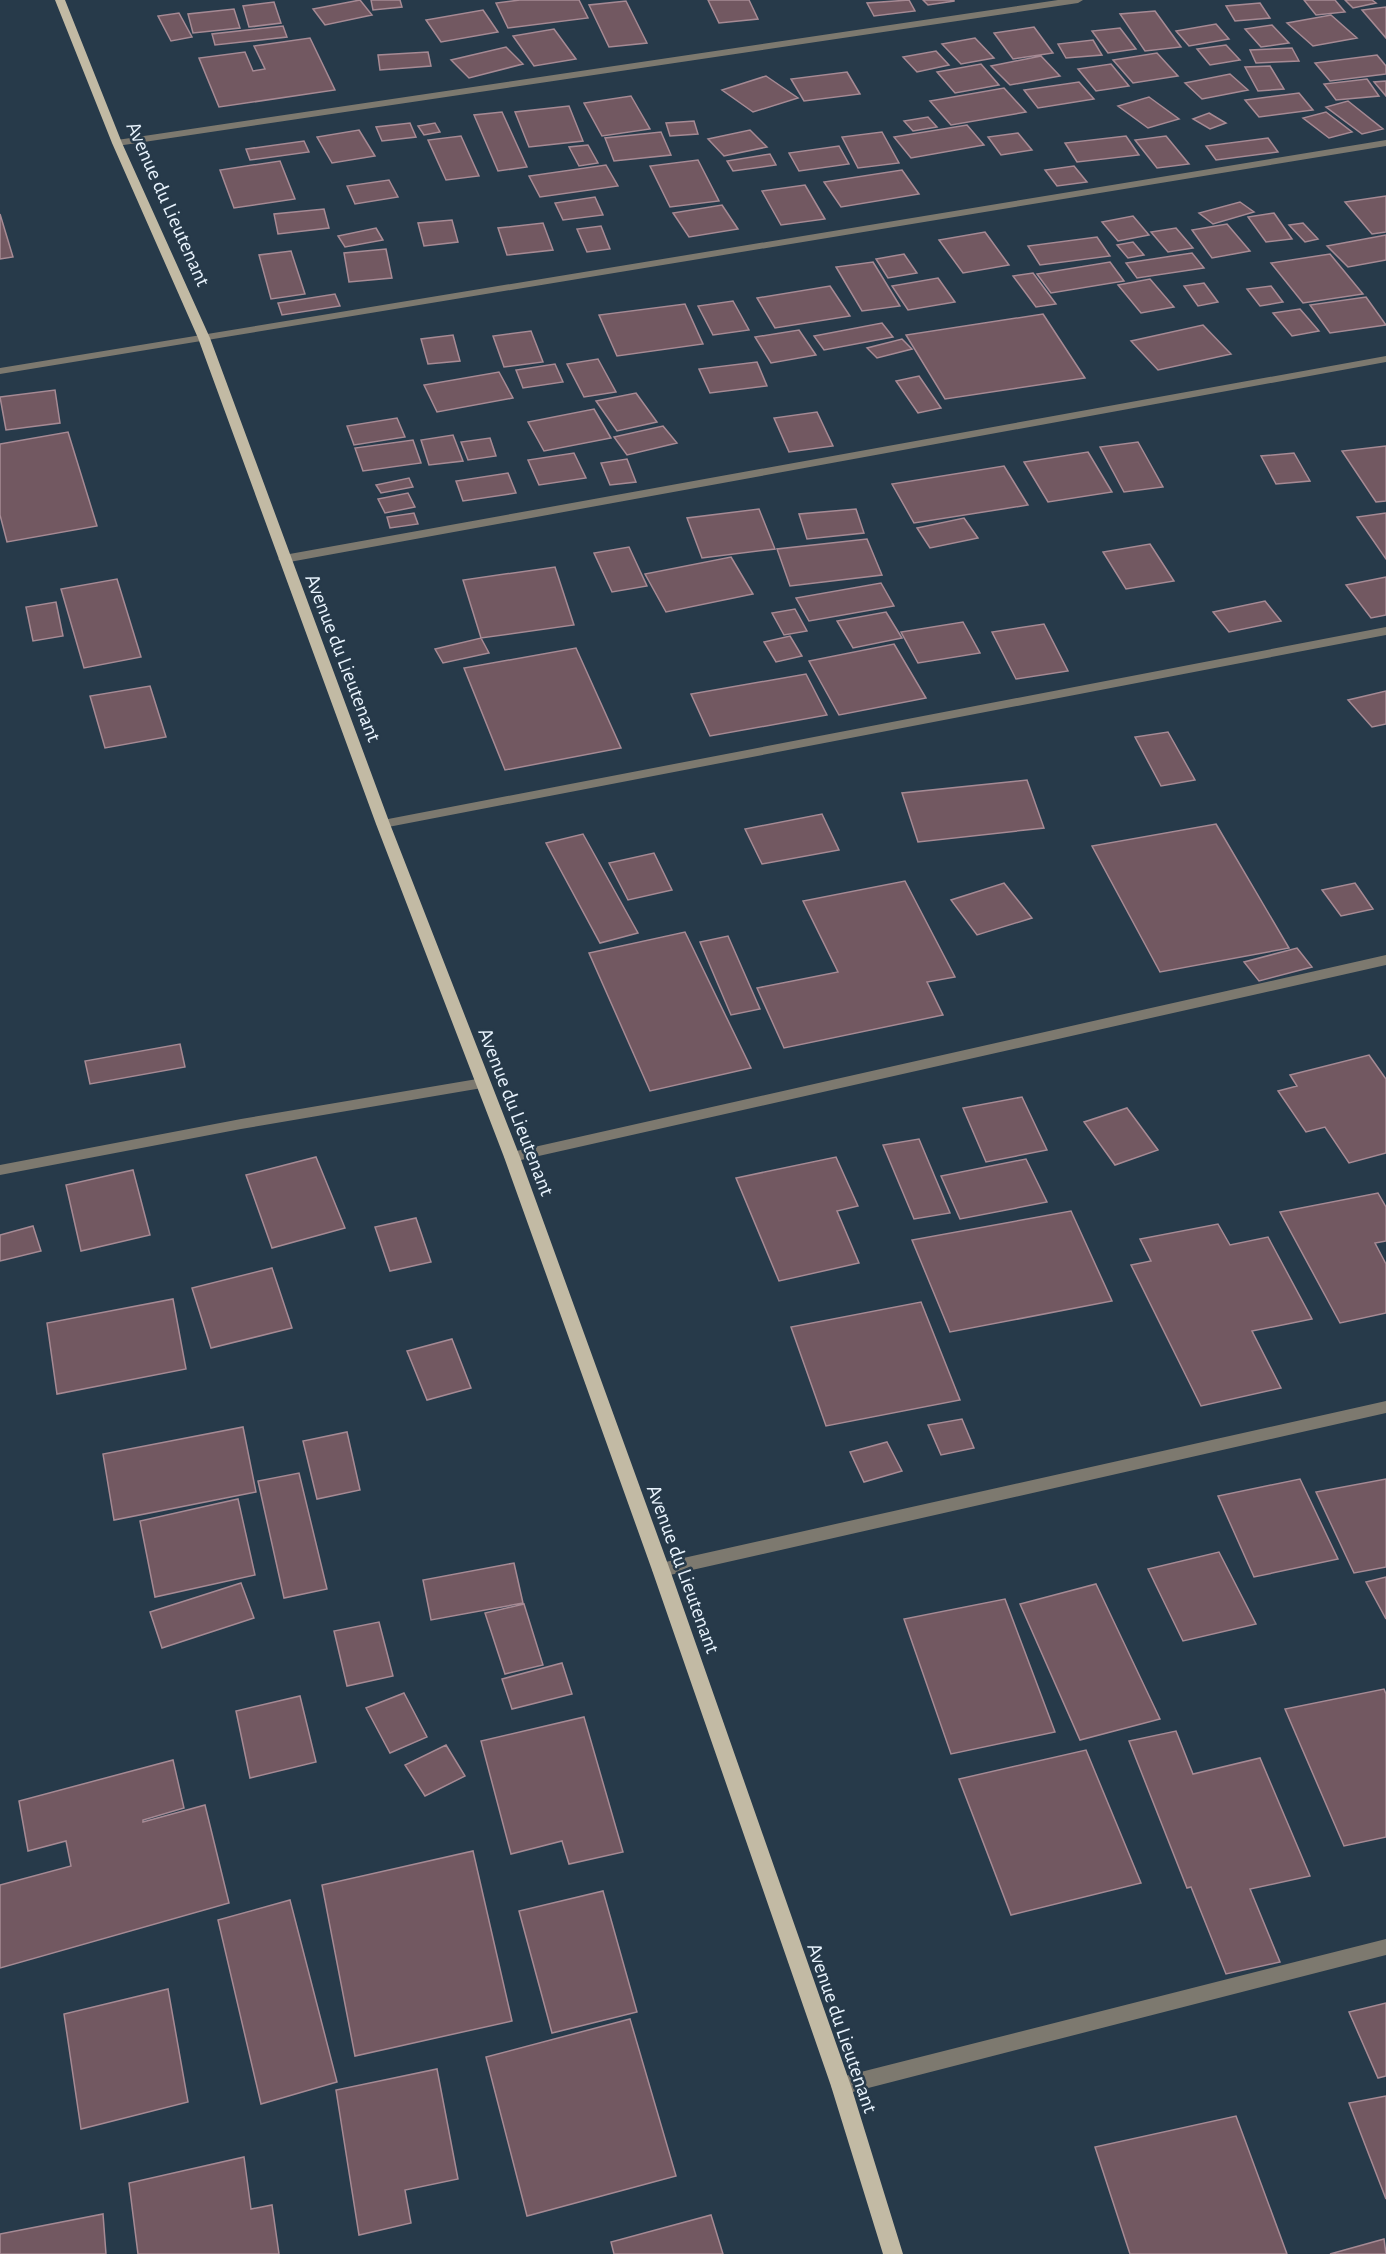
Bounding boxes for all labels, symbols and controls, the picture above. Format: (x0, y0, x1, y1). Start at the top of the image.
street label: Avenue du Lieutenant (122, 118, 214, 290)
street label: Avenue du Lieutenant (301, 571, 385, 745)
street label: Avenue du Lieutenant (474, 1025, 558, 1199)
street label: Avenue du Lieutenant (643, 1482, 723, 1656)
street label: Avenue du Lieutenant (803, 1940, 881, 2116)

